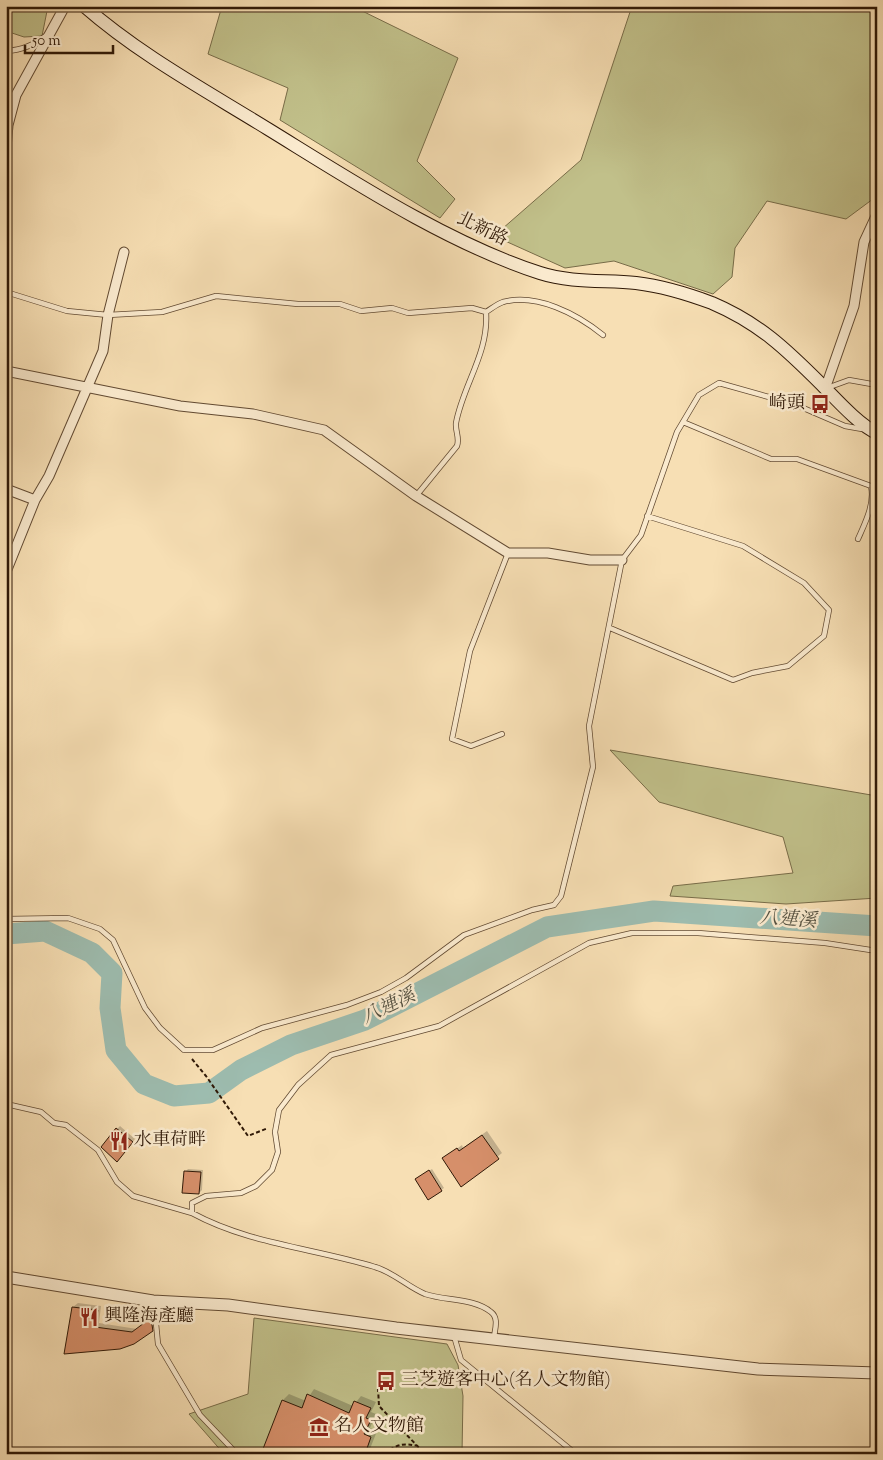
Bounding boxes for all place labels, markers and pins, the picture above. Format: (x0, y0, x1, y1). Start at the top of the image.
place label: 崎頭 (769, 391, 805, 417)
bus stop icon: 崎頭 (809, 393, 831, 415)
place label: 水車荷畔 (134, 1128, 206, 1154)
restaurant icon: 水車荷畔 (108, 1130, 130, 1152)
place label: 興隆海產廳 (104, 1304, 194, 1330)
restaurant icon: 興隆海產廳 (78, 1306, 100, 1328)
place label: 三芝遊客中心(名人文物館) (401, 1368, 611, 1394)
bus stop icon: 三芝遊客中心(名人文物館) (375, 1370, 397, 1392)
place label: 名人文物館 (334, 1414, 424, 1440)
museum icon: 名人文物館 (308, 1416, 330, 1438)

